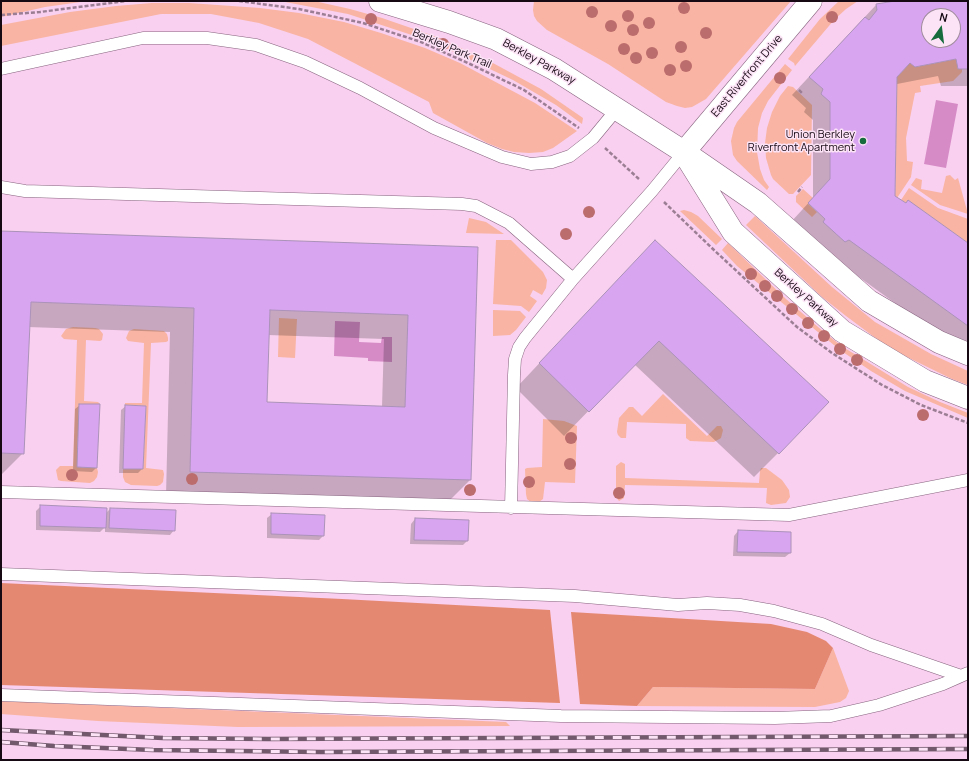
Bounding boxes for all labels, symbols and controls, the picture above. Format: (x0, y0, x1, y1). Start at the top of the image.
north arrow (921, 8, 961, 48)
text: N (938, 9, 949, 25)
street label: Berkley Park Trail (410, 26, 494, 72)
street label: East Riverfront Drive (709, 32, 785, 120)
street label: Berkley Parkway (500, 37, 578, 87)
place label: Union Berkley Riverfront Apartment (748, 128, 855, 154)
marker: Union Berkley Riverfront Apartment (858, 136, 868, 146)
street label: Berkley Parkway (771, 266, 841, 330)

